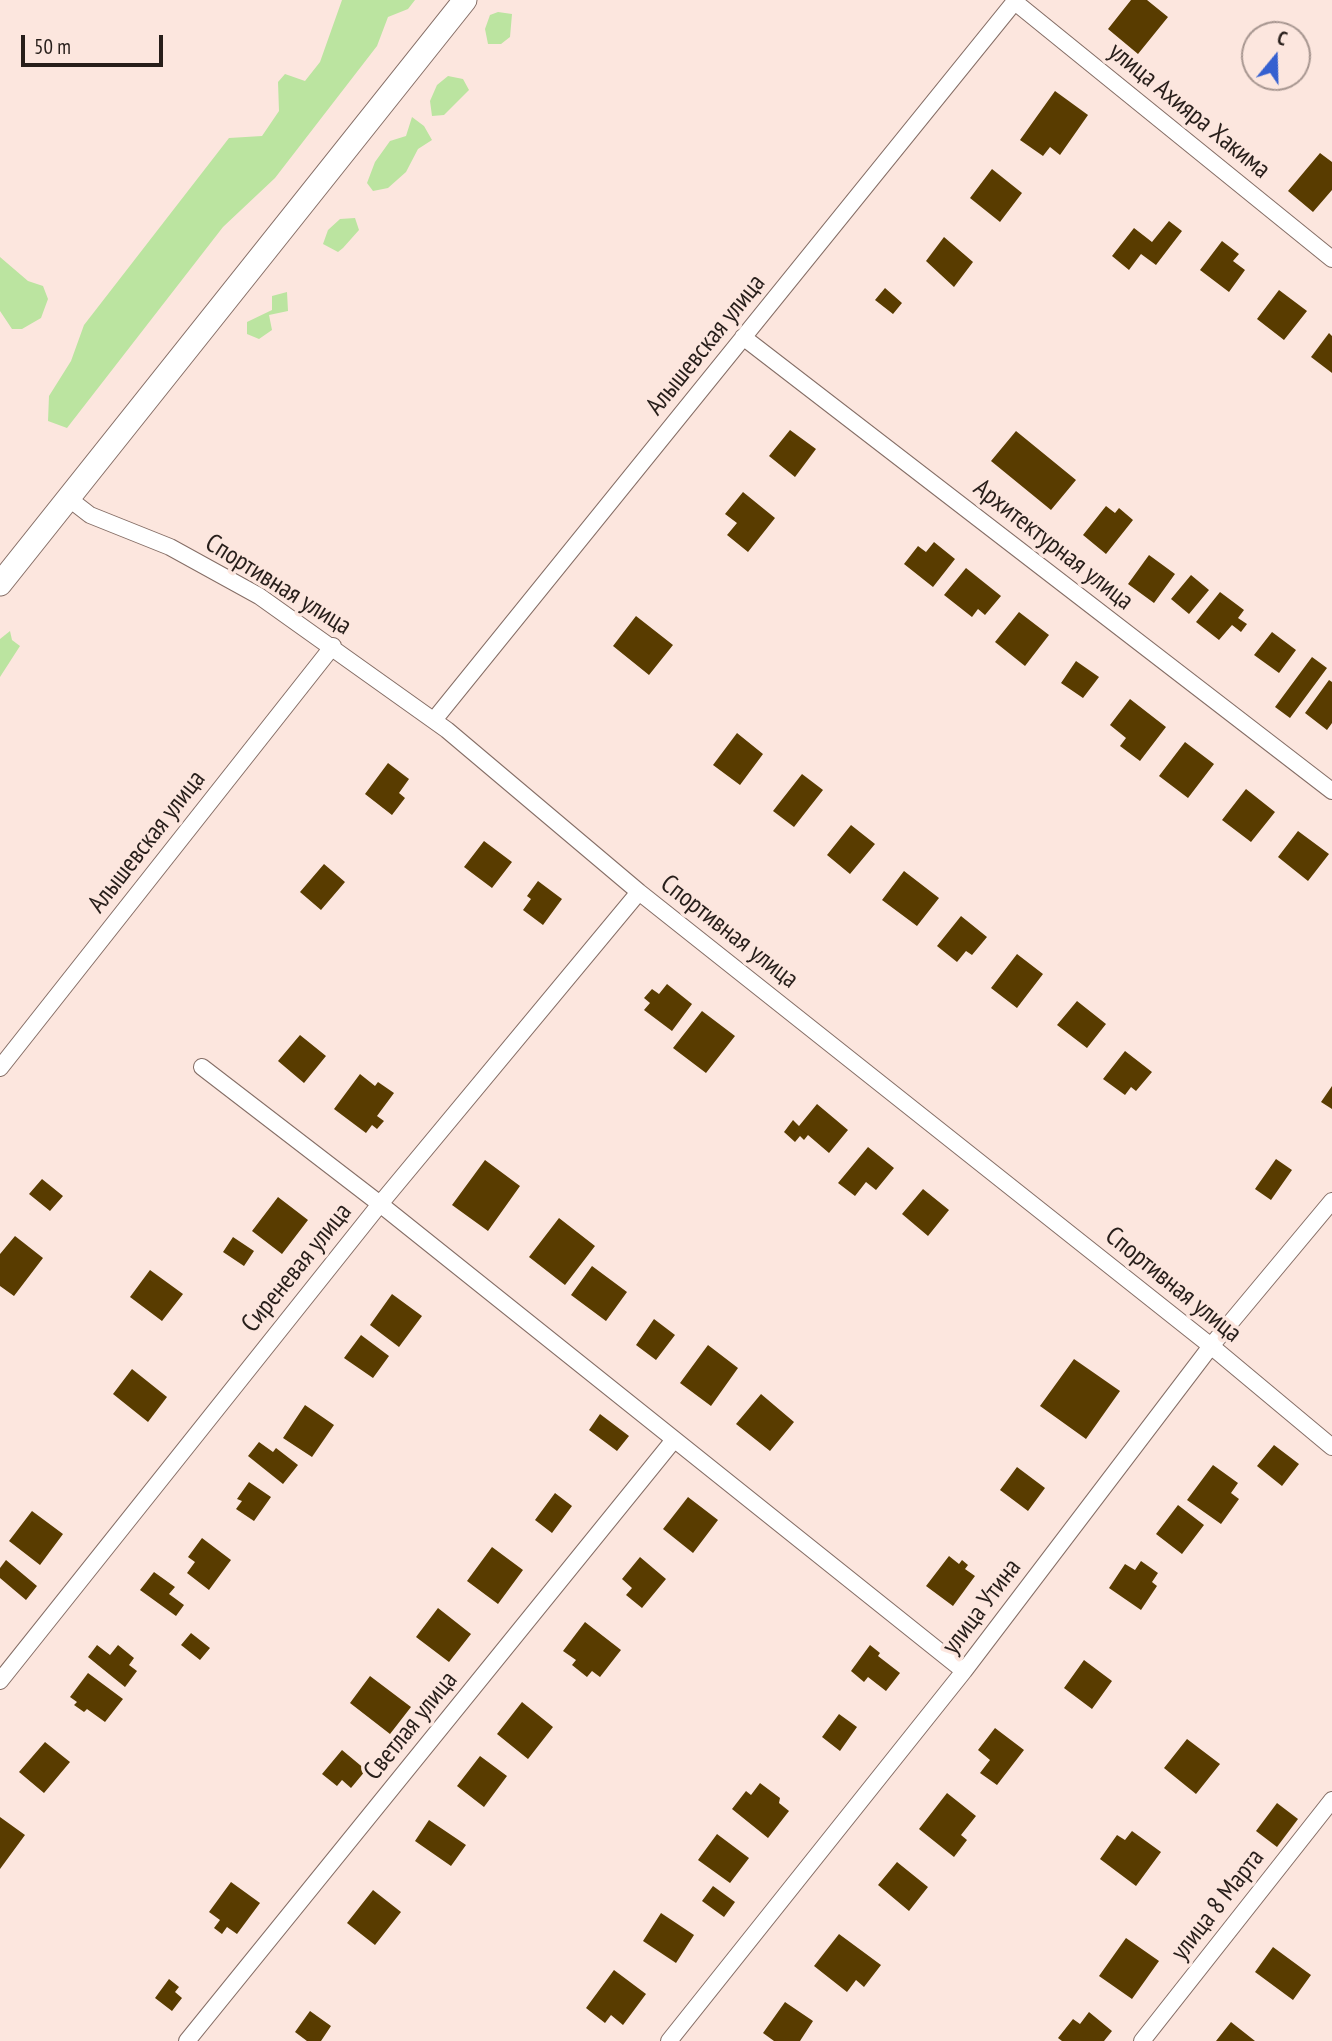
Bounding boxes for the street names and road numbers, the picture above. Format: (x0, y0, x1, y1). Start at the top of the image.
street label: улица Ахияра Хакима (1102, 36, 1276, 186)
street label: Алышевская улица (640, 268, 772, 422)
street label: Архитектурная улица (967, 473, 1139, 617)
street label: Спортивная улица (199, 528, 357, 642)
street label: Алышевская улица (82, 765, 212, 919)
street label: Спортивная улица (654, 869, 804, 995)
street label: Сиреневая улица (235, 1197, 359, 1339)
street label: Спортивная улица (1099, 1221, 1247, 1349)
street label: улица Утина (936, 1553, 1028, 1661)
street label: Светлая улица (358, 1665, 464, 1787)
street label: улица 8 Марта (1165, 1843, 1271, 1967)

